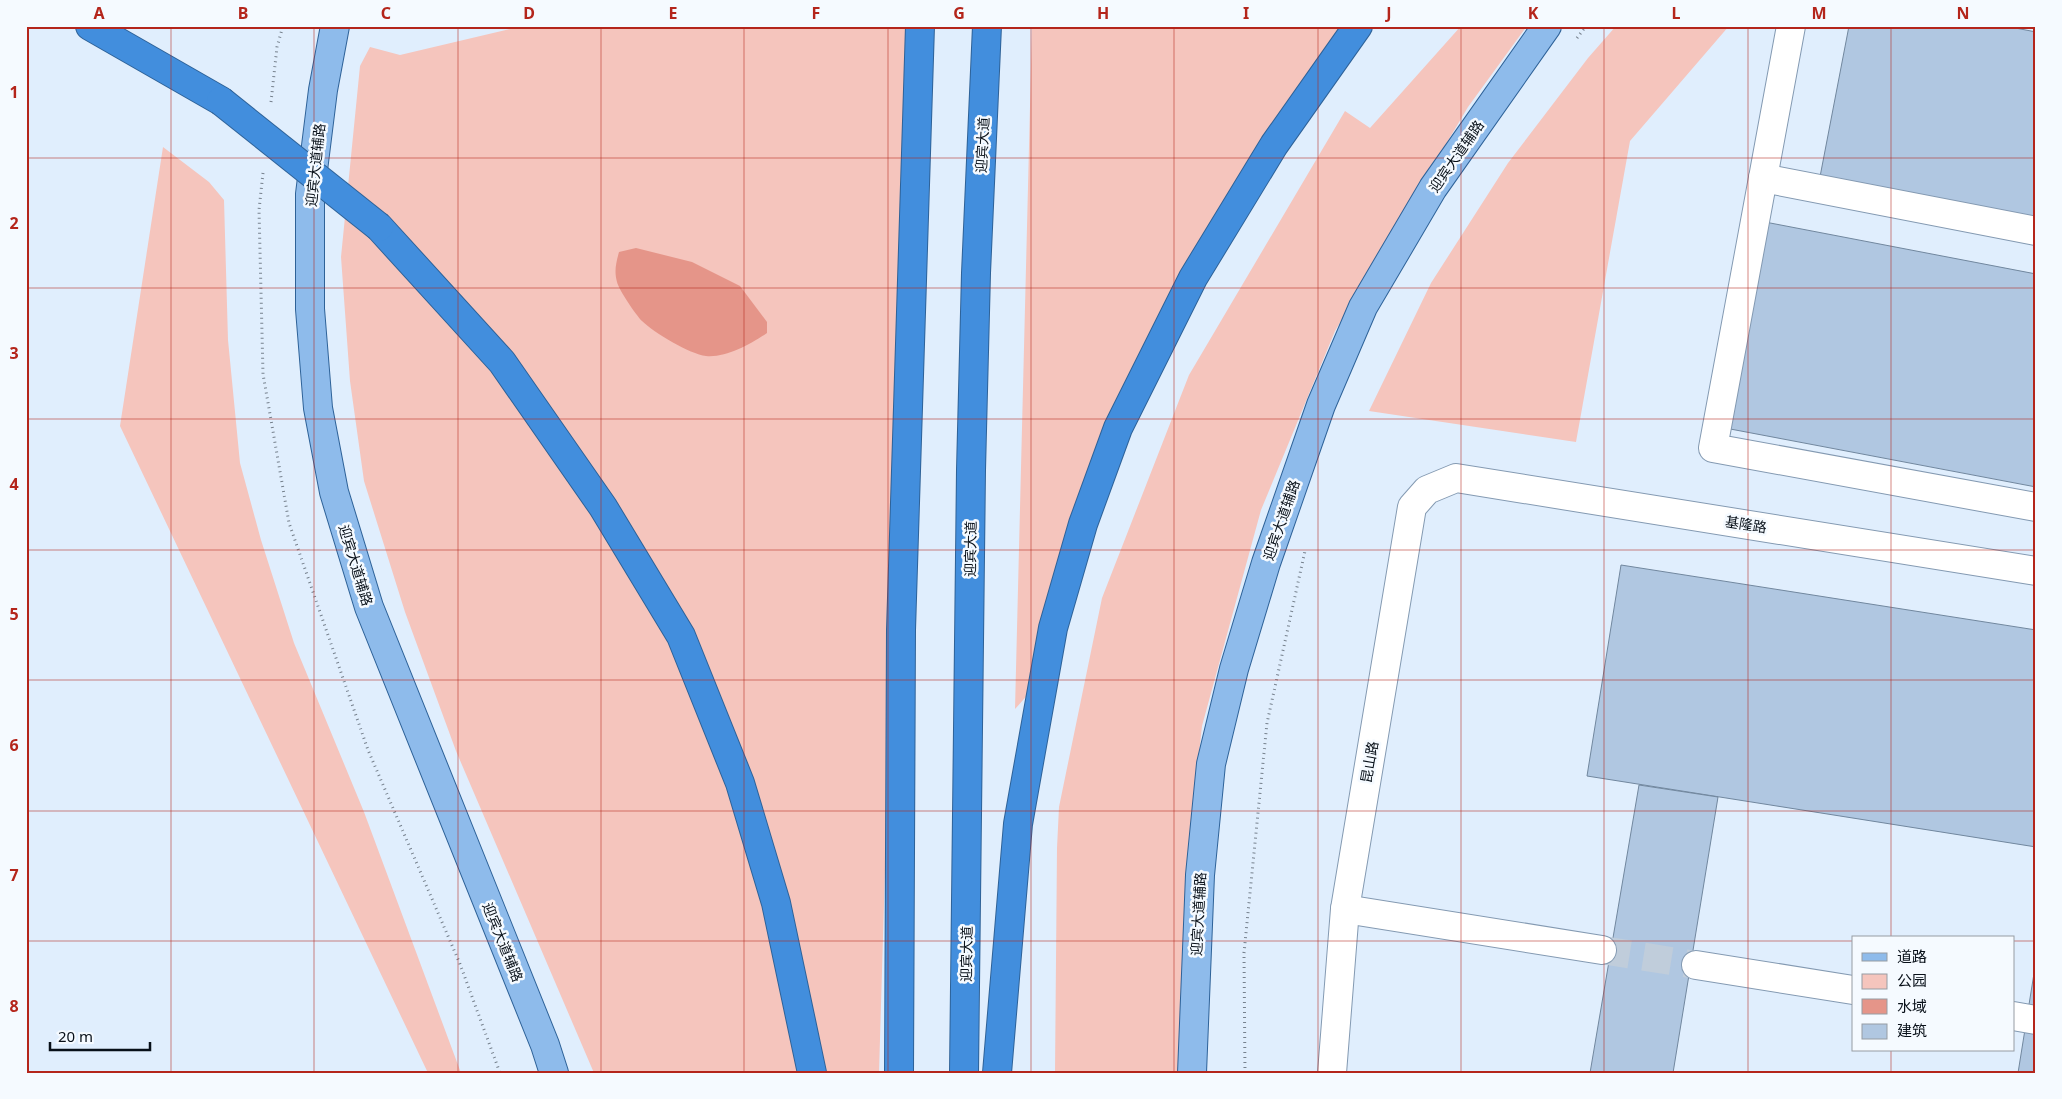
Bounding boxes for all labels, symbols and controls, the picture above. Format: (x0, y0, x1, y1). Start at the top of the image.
text: A (93, 2, 105, 24)
text: B (238, 2, 248, 24)
text: C (381, 2, 391, 24)
text: D (523, 2, 535, 24)
text: E (669, 2, 678, 24)
text: F (812, 2, 820, 24)
text: G (953, 2, 965, 24)
text: H (1097, 2, 1109, 24)
text: I (1243, 2, 1249, 24)
text: J (1384, 2, 1392, 24)
text: K (1528, 2, 1539, 24)
text: L (1672, 2, 1681, 24)
text: M (1811, 2, 1827, 24)
text: N (1956, 2, 1970, 24)
text: 1 (9, 81, 19, 103)
street label: 迎宾大道辅路 (1424, 116, 1488, 196)
street label: 迎宾大道 (971, 117, 993, 173)
street label: 迎宾大道辅路 (301, 122, 329, 208)
text: 2 (9, 212, 19, 234)
text: 3 (9, 342, 19, 364)
text: 4 (9, 473, 19, 495)
street label: 迎宾大道辅路 (1258, 477, 1304, 563)
street label: 基隆路 (1724, 511, 1768, 537)
street label: 迎宾大道 (960, 521, 980, 577)
street label: 迎宾大道辅路 (335, 522, 377, 608)
text: 5 (9, 603, 19, 625)
text: 6 (9, 734, 19, 756)
street label: 昆山路 (1356, 740, 1382, 784)
text: 7 (9, 864, 19, 886)
street label: 迎宾大道辅路 (1186, 872, 1210, 956)
street label: 迎宾大道辅路 (478, 899, 528, 985)
street label: 迎宾大道 (956, 926, 976, 982)
legend (1852, 936, 2014, 1052)
text: 道路 (1897, 946, 1927, 966)
text: 公园 (1897, 970, 1927, 990)
text: 8 (9, 995, 19, 1017)
text: 水域 (1897, 996, 1927, 1016)
scale bar (50, 1019, 150, 1051)
text: 建筑 (1897, 1020, 1927, 1040)
text: 20 m (58, 1026, 93, 1046)

